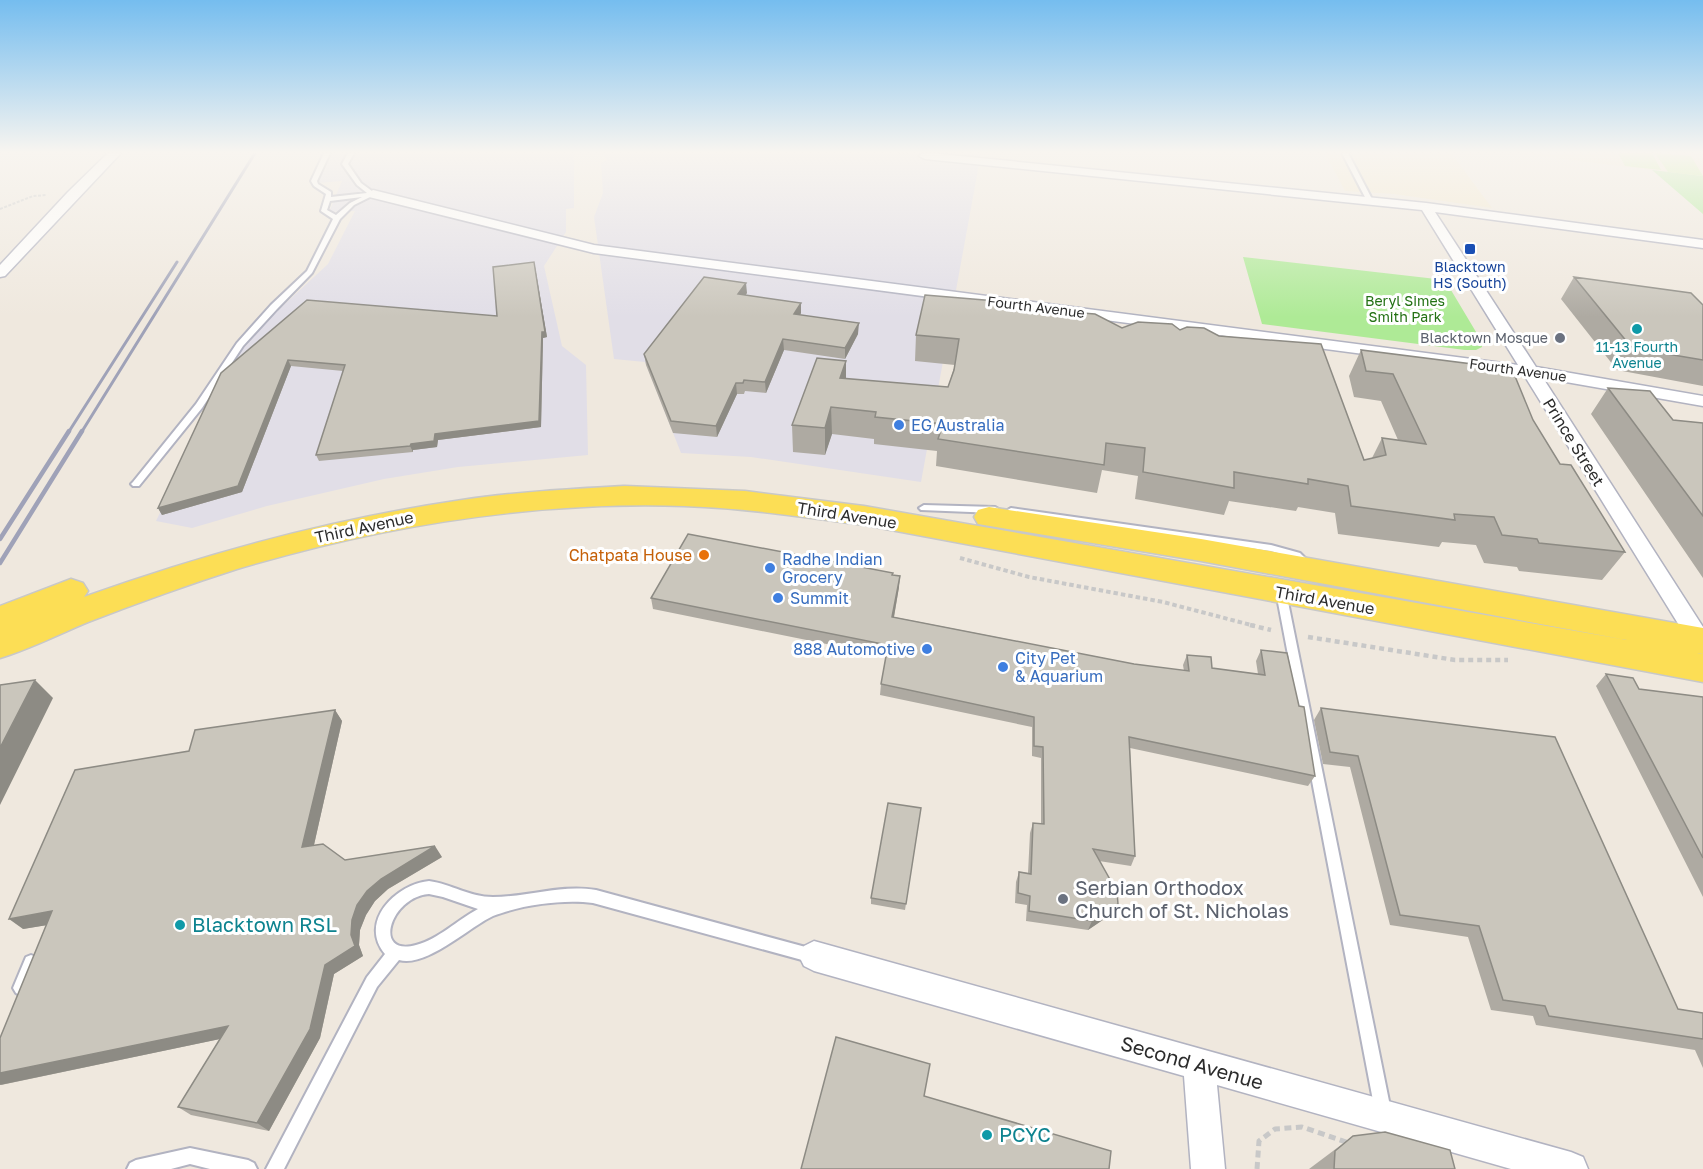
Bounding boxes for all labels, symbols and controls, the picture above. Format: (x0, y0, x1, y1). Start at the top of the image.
marker: Blacktown HS (South) (1463, 242, 1477, 256)
place label: Blacktown HS (South) (1433, 258, 1507, 291)
street label: Fourth Avenue (986, 292, 1086, 321)
park label: Beryl Simes Smith Park (1365, 292, 1445, 325)
marker: 11-13 Fourth Avenue (1630, 322, 1644, 336)
place label: Blacktown Mosque (1420, 329, 1548, 346)
marker: Blacktown Mosque (1553, 331, 1567, 345)
place label: 11-13 Fourth Avenue (1596, 338, 1678, 371)
street label: Fourth Avenue (1468, 354, 1568, 385)
street label: Prince Street (1539, 394, 1609, 490)
place label: EG Australia (911, 415, 1005, 435)
marker: EG Australia (892, 418, 906, 432)
street label: Third Avenue (796, 497, 898, 533)
street label: Third Avenue (313, 507, 415, 547)
place label: Chatpata House (569, 545, 692, 565)
marker: Chatpata House (697, 548, 711, 562)
place label: Radhe Indian Grocery (782, 549, 883, 587)
marker: Radhe Indian Grocery (763, 561, 777, 575)
street label: Third Avenue (1274, 581, 1376, 619)
place label: Summit (790, 588, 849, 608)
marker: Summit (771, 591, 785, 605)
place label: 888 Automotive (793, 639, 915, 659)
marker: 888 Automotive (920, 642, 934, 656)
place label: City Pet & Aquarium (1015, 648, 1103, 686)
marker: City Pet & Aquarium (996, 660, 1010, 674)
place label: Serbian Orthodox Church of St. Nicholas (1075, 875, 1289, 922)
marker: Serbian Orthodox Church of St. Nicholas (1056, 892, 1070, 906)
place label: Blacktown RSL (192, 912, 337, 936)
marker: Blacktown RSL (173, 918, 187, 932)
street label: Second Avenue (1118, 1030, 1266, 1094)
place label: PCYC (999, 1122, 1051, 1146)
marker: PCYC (980, 1128, 994, 1142)

